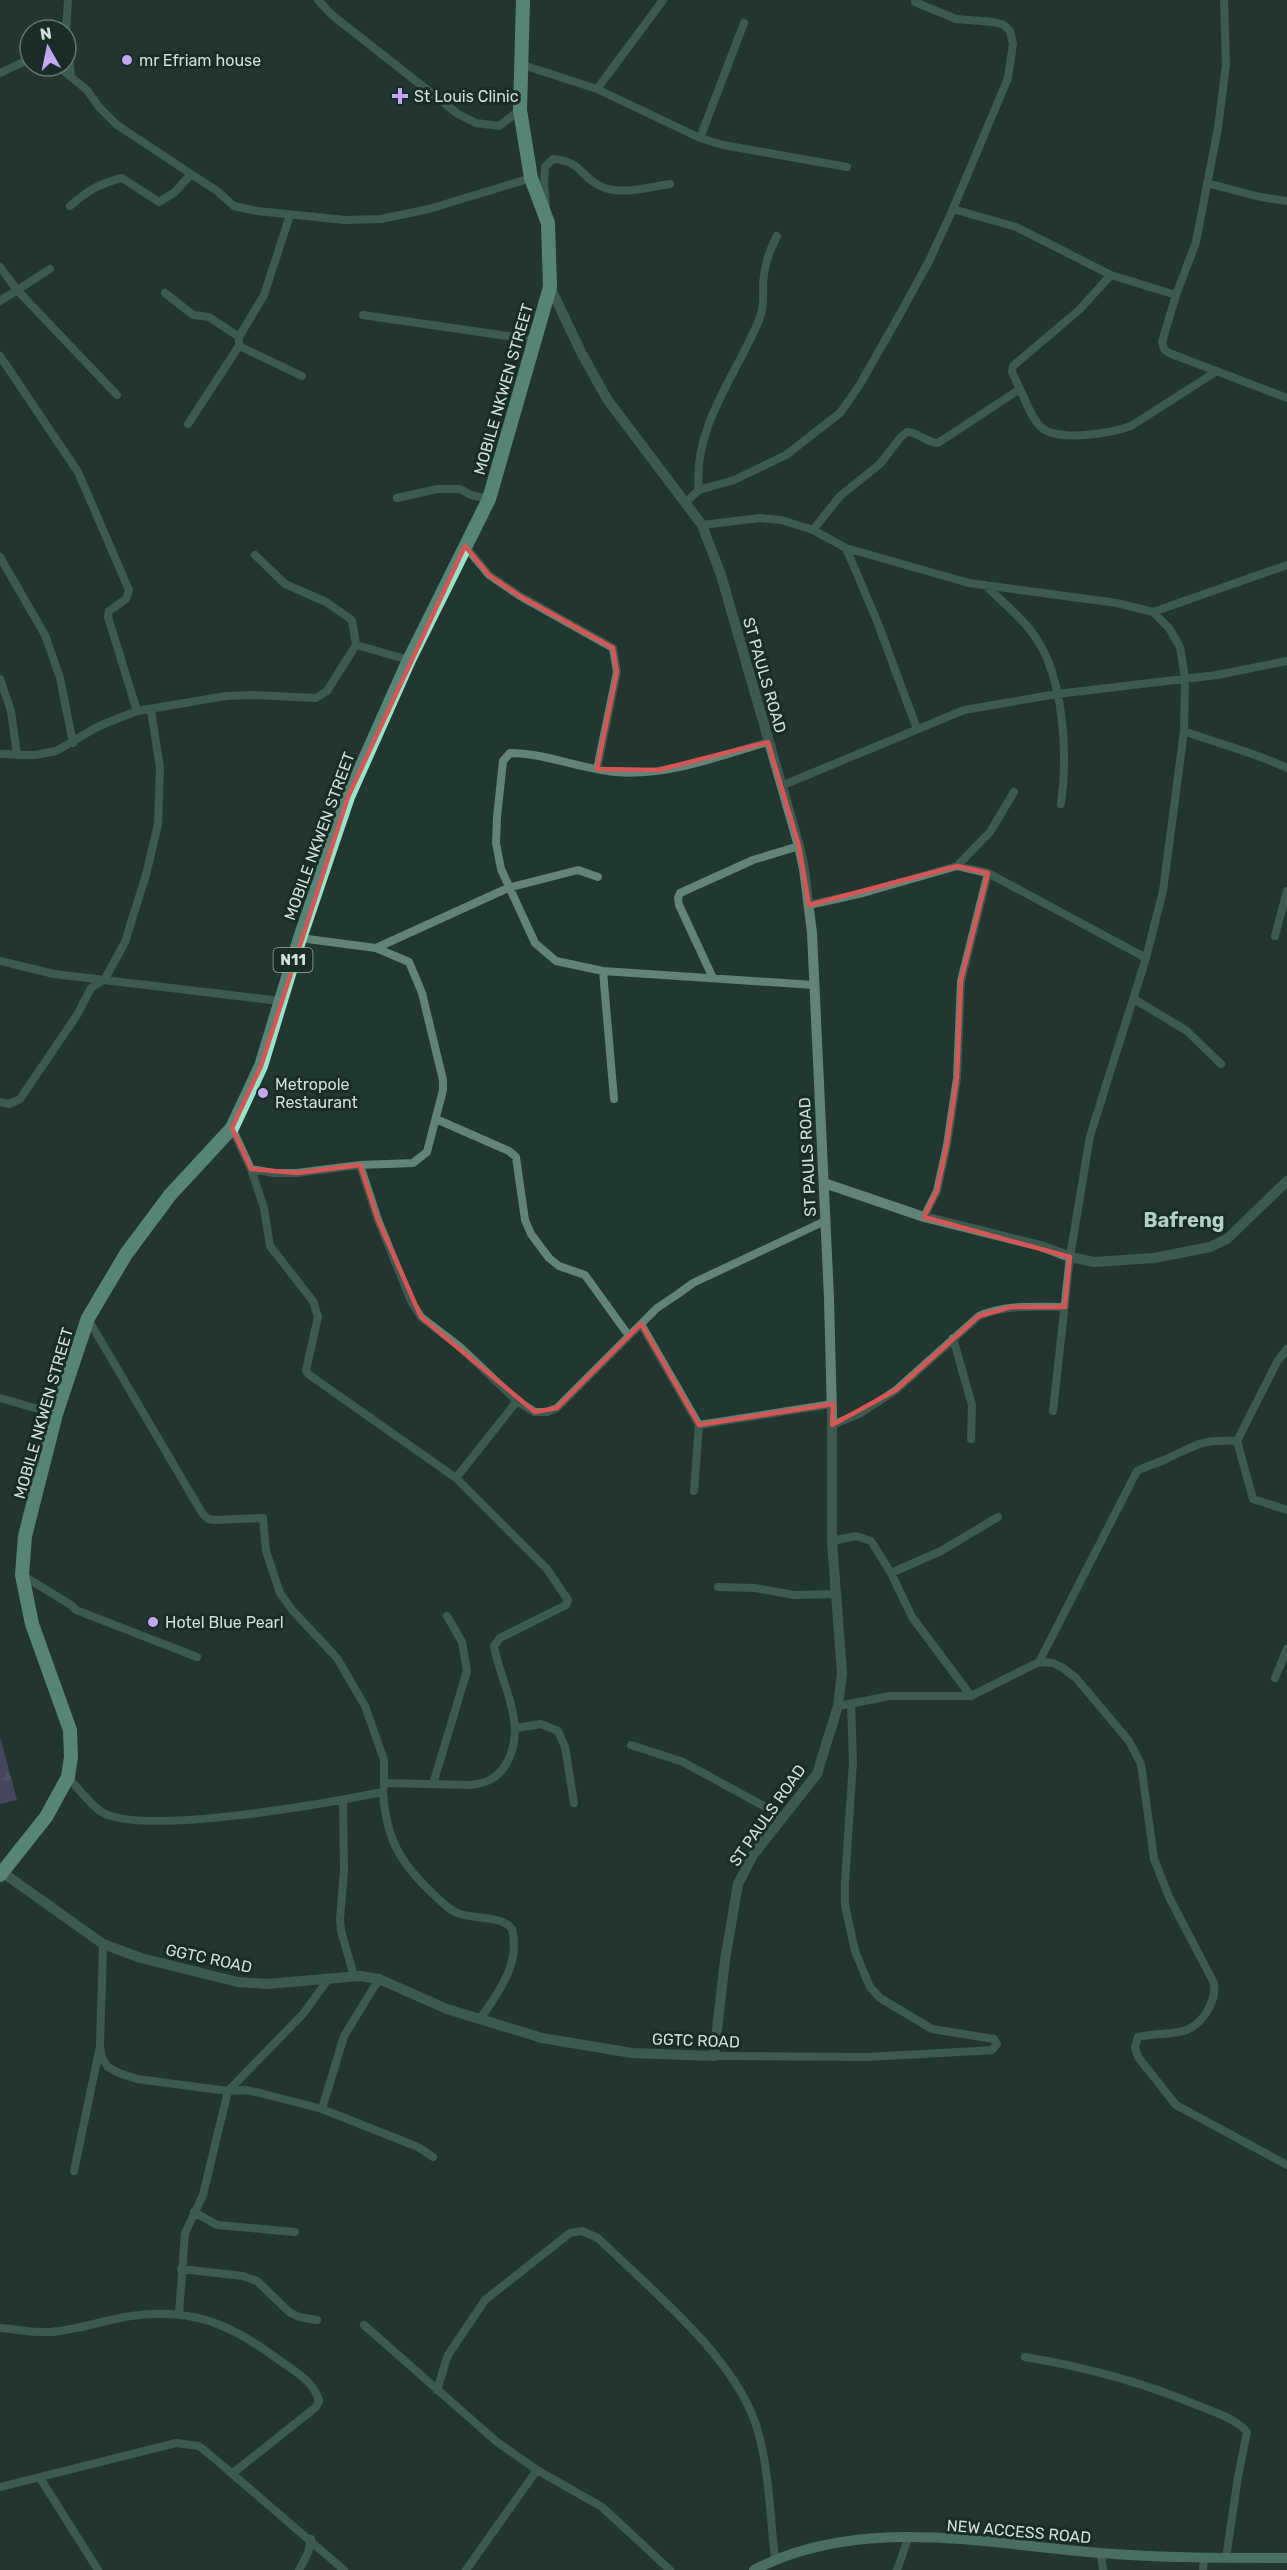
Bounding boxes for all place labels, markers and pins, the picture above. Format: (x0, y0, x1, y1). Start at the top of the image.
place label: mr Efriam house (139, 51, 261, 70)
marker: mr Efriam house (120, 53, 134, 67)
marker: St Louis Clinic (391, 87, 409, 105)
place label: St Louis Clinic (414, 87, 519, 106)
place label: Metropole Restaurant (275, 1075, 358, 1112)
marker: Metropole Restaurant (256, 1086, 270, 1100)
place label: Hotel Blue Pearl (165, 1613, 284, 1632)
marker: Hotel Blue Pearl (146, 1615, 160, 1629)

